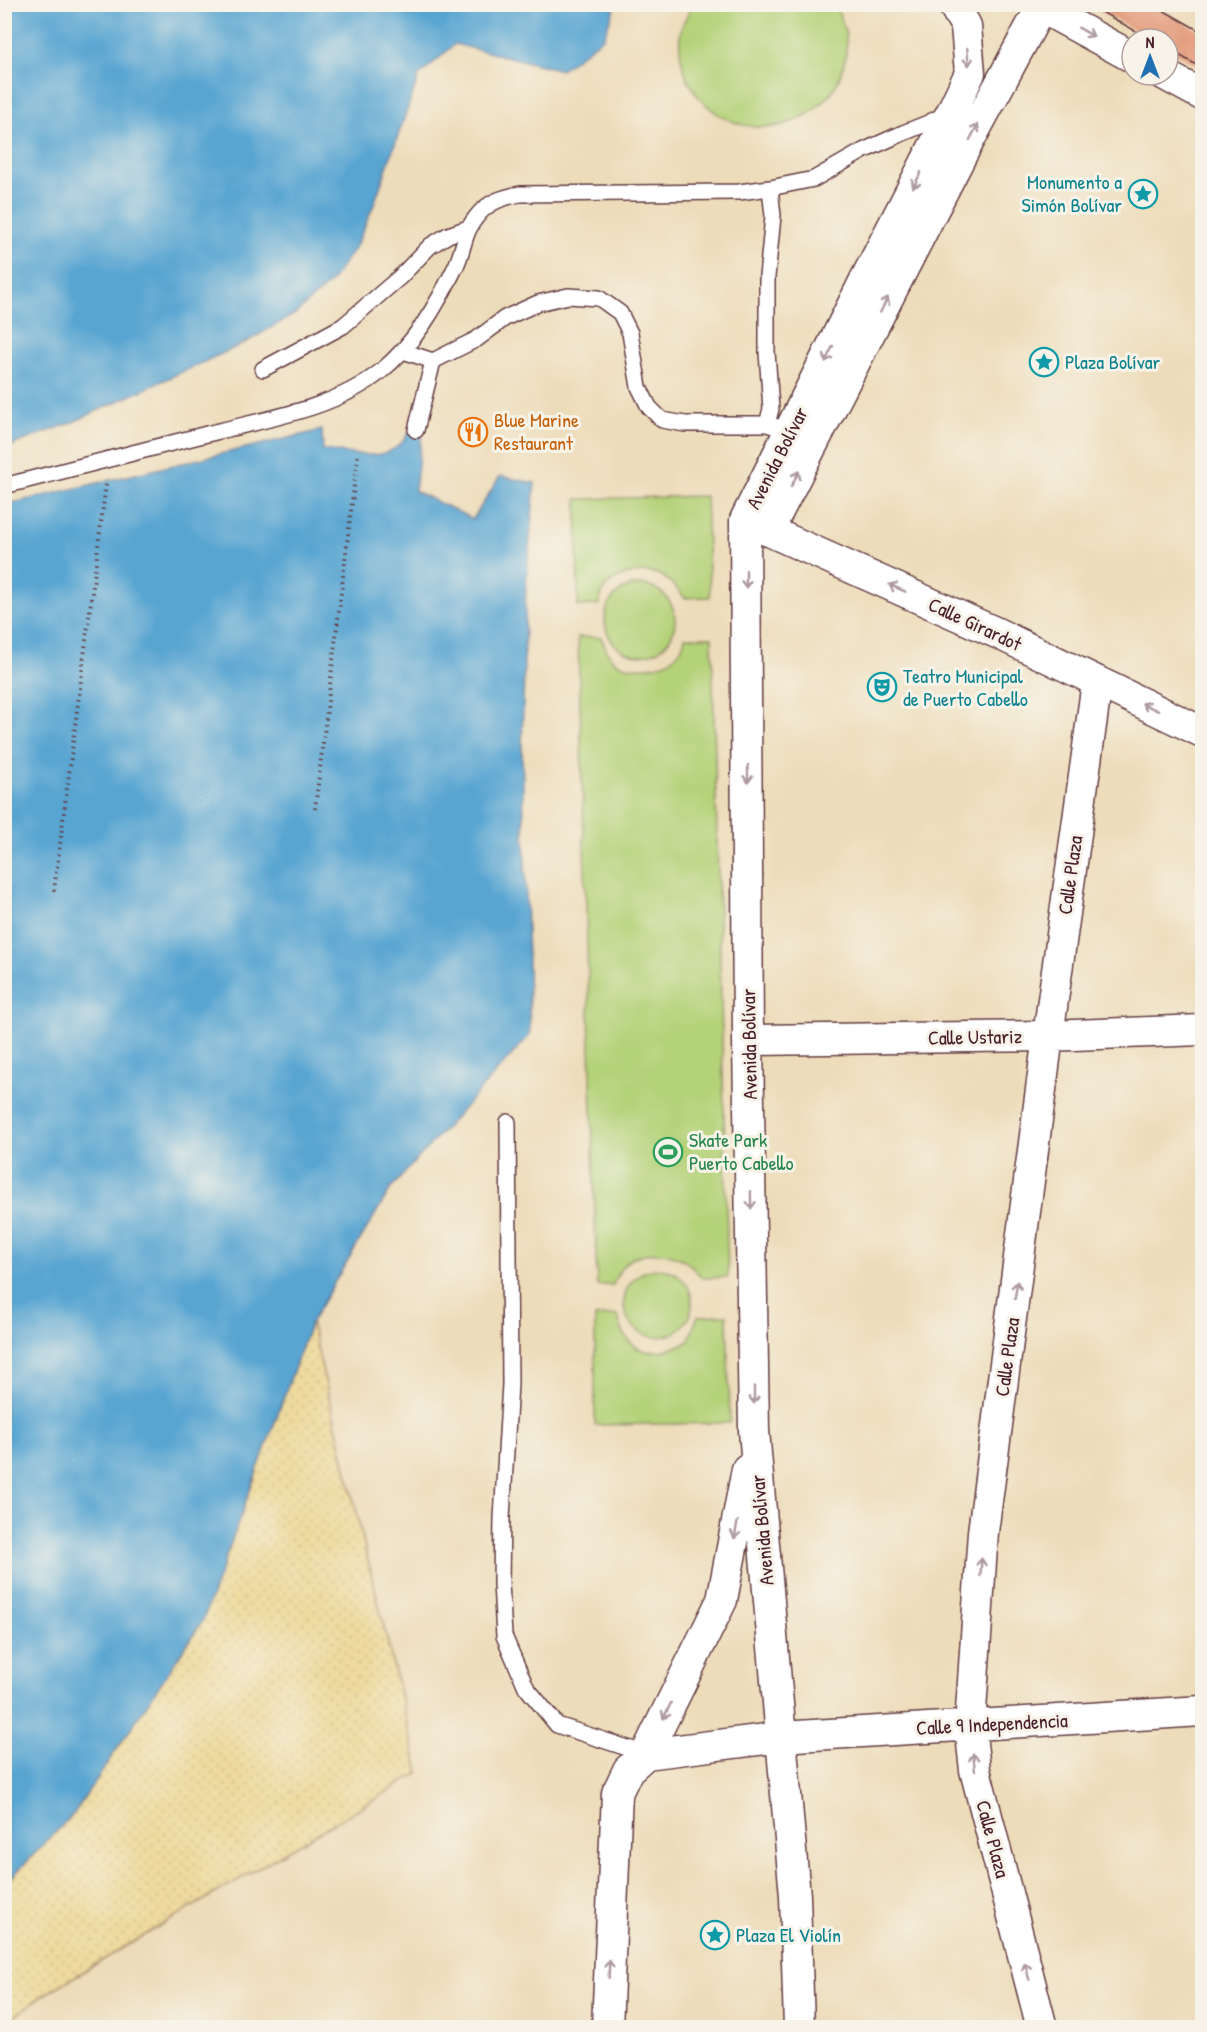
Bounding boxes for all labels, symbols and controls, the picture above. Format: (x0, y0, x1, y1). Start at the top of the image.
one-way arrow (1077, 26, 1094, 38)
north arrow (1120, 27, 1180, 87)
text: N (1146, 31, 1155, 53)
one-way arrow (963, 46, 974, 66)
one-way arrow (968, 124, 980, 141)
place label: Monumento a Simón Bolívar (1022, 168, 1122, 218)
one-way arrow (911, 170, 922, 188)
place icon: Monumento a Simón Bolívar (1127, 178, 1159, 210)
one-way arrow (879, 297, 891, 315)
one-way arrow (822, 344, 834, 362)
place icon: Plaza Bolívar (1028, 346, 1060, 378)
place label: Plaza Bolívar (1065, 348, 1161, 375)
street label: Avenida Bolívar (739, 402, 814, 513)
place label: Blue Marine Restaurant (494, 406, 579, 456)
restaurant icon: Blue Marine Restaurant (457, 416, 489, 448)
one-way arrow (790, 470, 801, 488)
one-way arrow (740, 568, 752, 588)
one-way arrow (889, 582, 907, 594)
street label: Calle Girardot (924, 590, 1027, 657)
place label: Teatro Municipal de Puerto Cabello (903, 662, 1028, 712)
theatre icon: Teatro Municipal de Puerto Cabello (866, 671, 898, 703)
one-way arrow (1141, 700, 1159, 712)
one-way arrow (742, 763, 753, 783)
street label: Calle Plaza (1051, 834, 1088, 916)
street label: Avenida Bolívar (734, 988, 763, 1100)
street label: Calle Ustariz (928, 1022, 1023, 1051)
place label: Skate Park Puerto Cabello (689, 1126, 794, 1176)
sports icon: Skate Park Puerto Cabello (652, 1136, 684, 1168)
one-way arrow (746, 1189, 757, 1209)
one-way arrow (1010, 1281, 1021, 1301)
street label: Calle Plaza (988, 1316, 1025, 1398)
one-way arrow (748, 1384, 760, 1404)
street label: Avenida Bolívar (743, 1473, 780, 1587)
one-way arrow (730, 1520, 741, 1539)
one-way arrow (975, 1558, 986, 1578)
one-way arrow (661, 1701, 673, 1719)
street label: Calle 9 Independencia (915, 1706, 1069, 1741)
one-way arrow (968, 1752, 979, 1772)
street label: Calle Plaza (970, 1797, 1017, 1881)
place icon: Plaza El Violín (699, 1919, 731, 1951)
place label: Plaza El Violín (736, 1921, 841, 1948)
one-way arrow (604, 1960, 615, 1980)
one-way arrow (1021, 1962, 1032, 1981)

